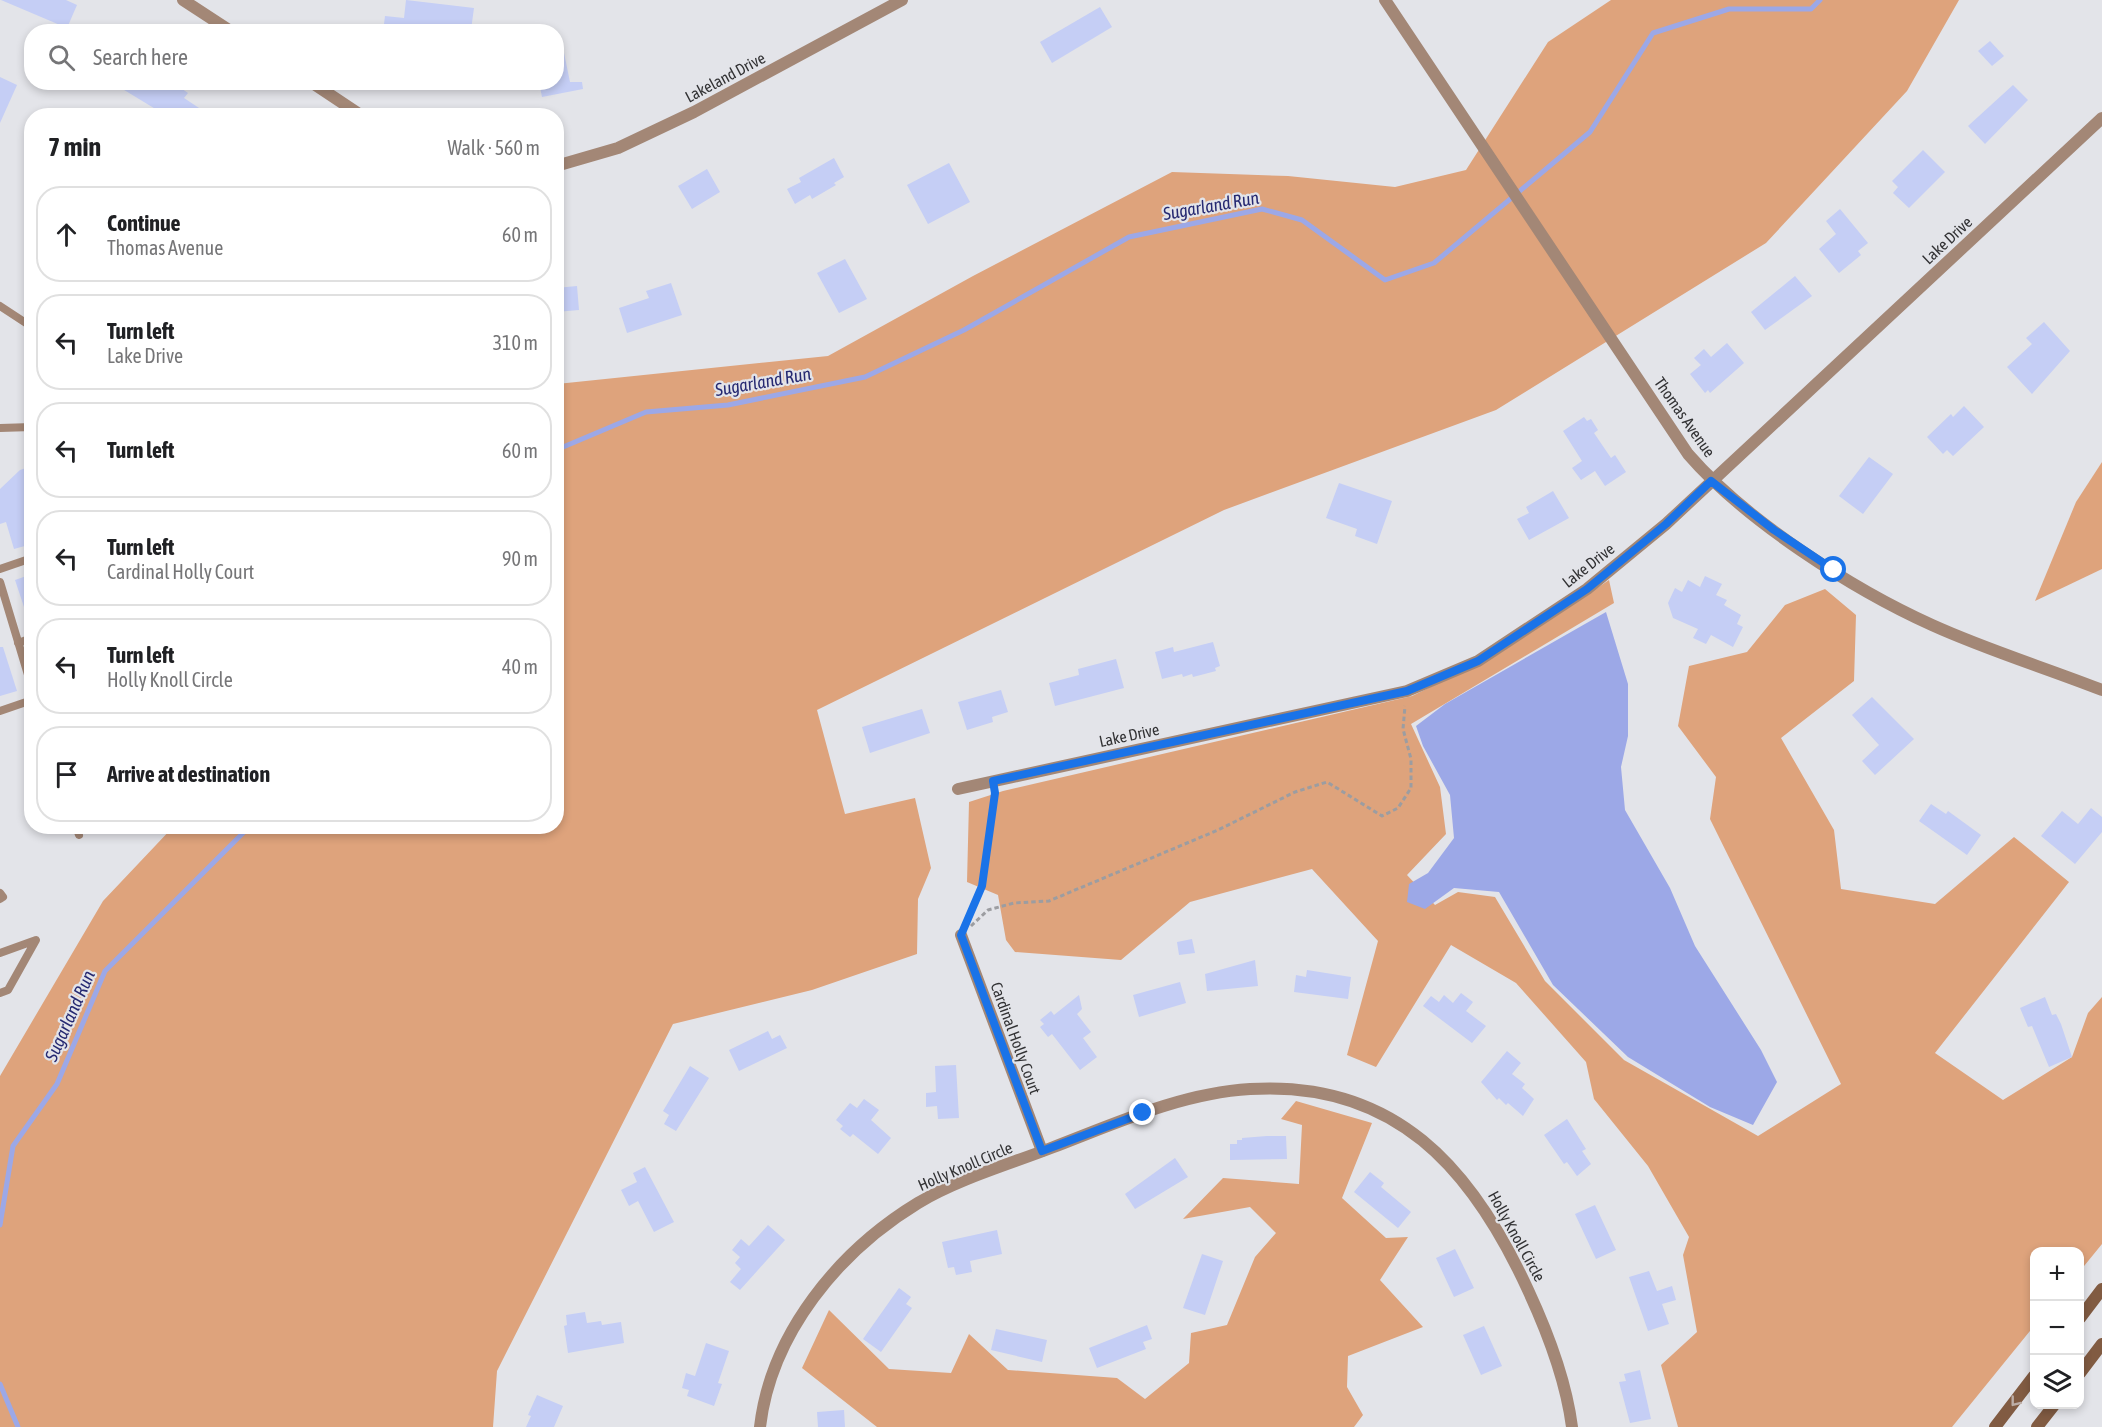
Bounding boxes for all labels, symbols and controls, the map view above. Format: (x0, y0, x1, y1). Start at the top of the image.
search box (24, 24, 564, 90)
icon: search (45, 41, 78, 74)
text: Search here (93, 44, 188, 70)
street label: Lakeland Drive (682, 48, 768, 106)
text: 7 min (48, 132, 101, 162)
text: Walk · 560 m (448, 136, 540, 159)
water label: Sugarland Run (1160, 187, 1261, 224)
text: Continue (107, 210, 181, 236)
street label: Lake Drive (1919, 213, 1975, 267)
icon: ahead (50, 218, 83, 251)
text: 60 m (502, 223, 538, 246)
text: Thomas Avenue (107, 236, 223, 259)
text: Turn left (107, 318, 174, 344)
icon: left (50, 326, 83, 359)
text: 310 m (493, 331, 538, 354)
text: Lake Drive (107, 344, 183, 367)
water label: Sugarland Run (712, 363, 813, 400)
street label: Thomas Avenue (1651, 374, 1719, 460)
icon: left (50, 434, 83, 467)
text: Turn left (107, 437, 174, 463)
text: 60 m (502, 439, 538, 462)
text: Turn left (107, 534, 174, 560)
street label: Lake Drive (1558, 539, 1618, 591)
icon: left (50, 542, 83, 575)
text: 90 m (502, 547, 538, 570)
route start (1820, 556, 1846, 582)
text: Cardinal Holly Court (107, 560, 254, 583)
text: Turn left (107, 642, 174, 668)
icon: left (50, 650, 83, 683)
text: 40 m (502, 655, 538, 678)
text: Holly Knoll Circle (107, 668, 233, 691)
street label: Lake Drive (1097, 720, 1161, 750)
icon: arrive (50, 758, 83, 791)
text: Arrive at destination (107, 761, 270, 787)
water label: Sugarland Run (40, 967, 99, 1065)
street label: Cardinal Holly Court (986, 980, 1045, 1097)
route end (1129, 1099, 1155, 1125)
street label: Holly Knoll Circle (915, 1138, 1015, 1195)
street label: Holly Knoll Circle (1484, 1188, 1549, 1285)
map controls (2030, 1247, 2084, 1409)
button: + (2030, 1247, 2084, 1301)
button: − (2030, 1301, 2084, 1355)
button: layers (2030, 1355, 2084, 1409)
one-way arrow (2011, 1395, 2022, 1406)

